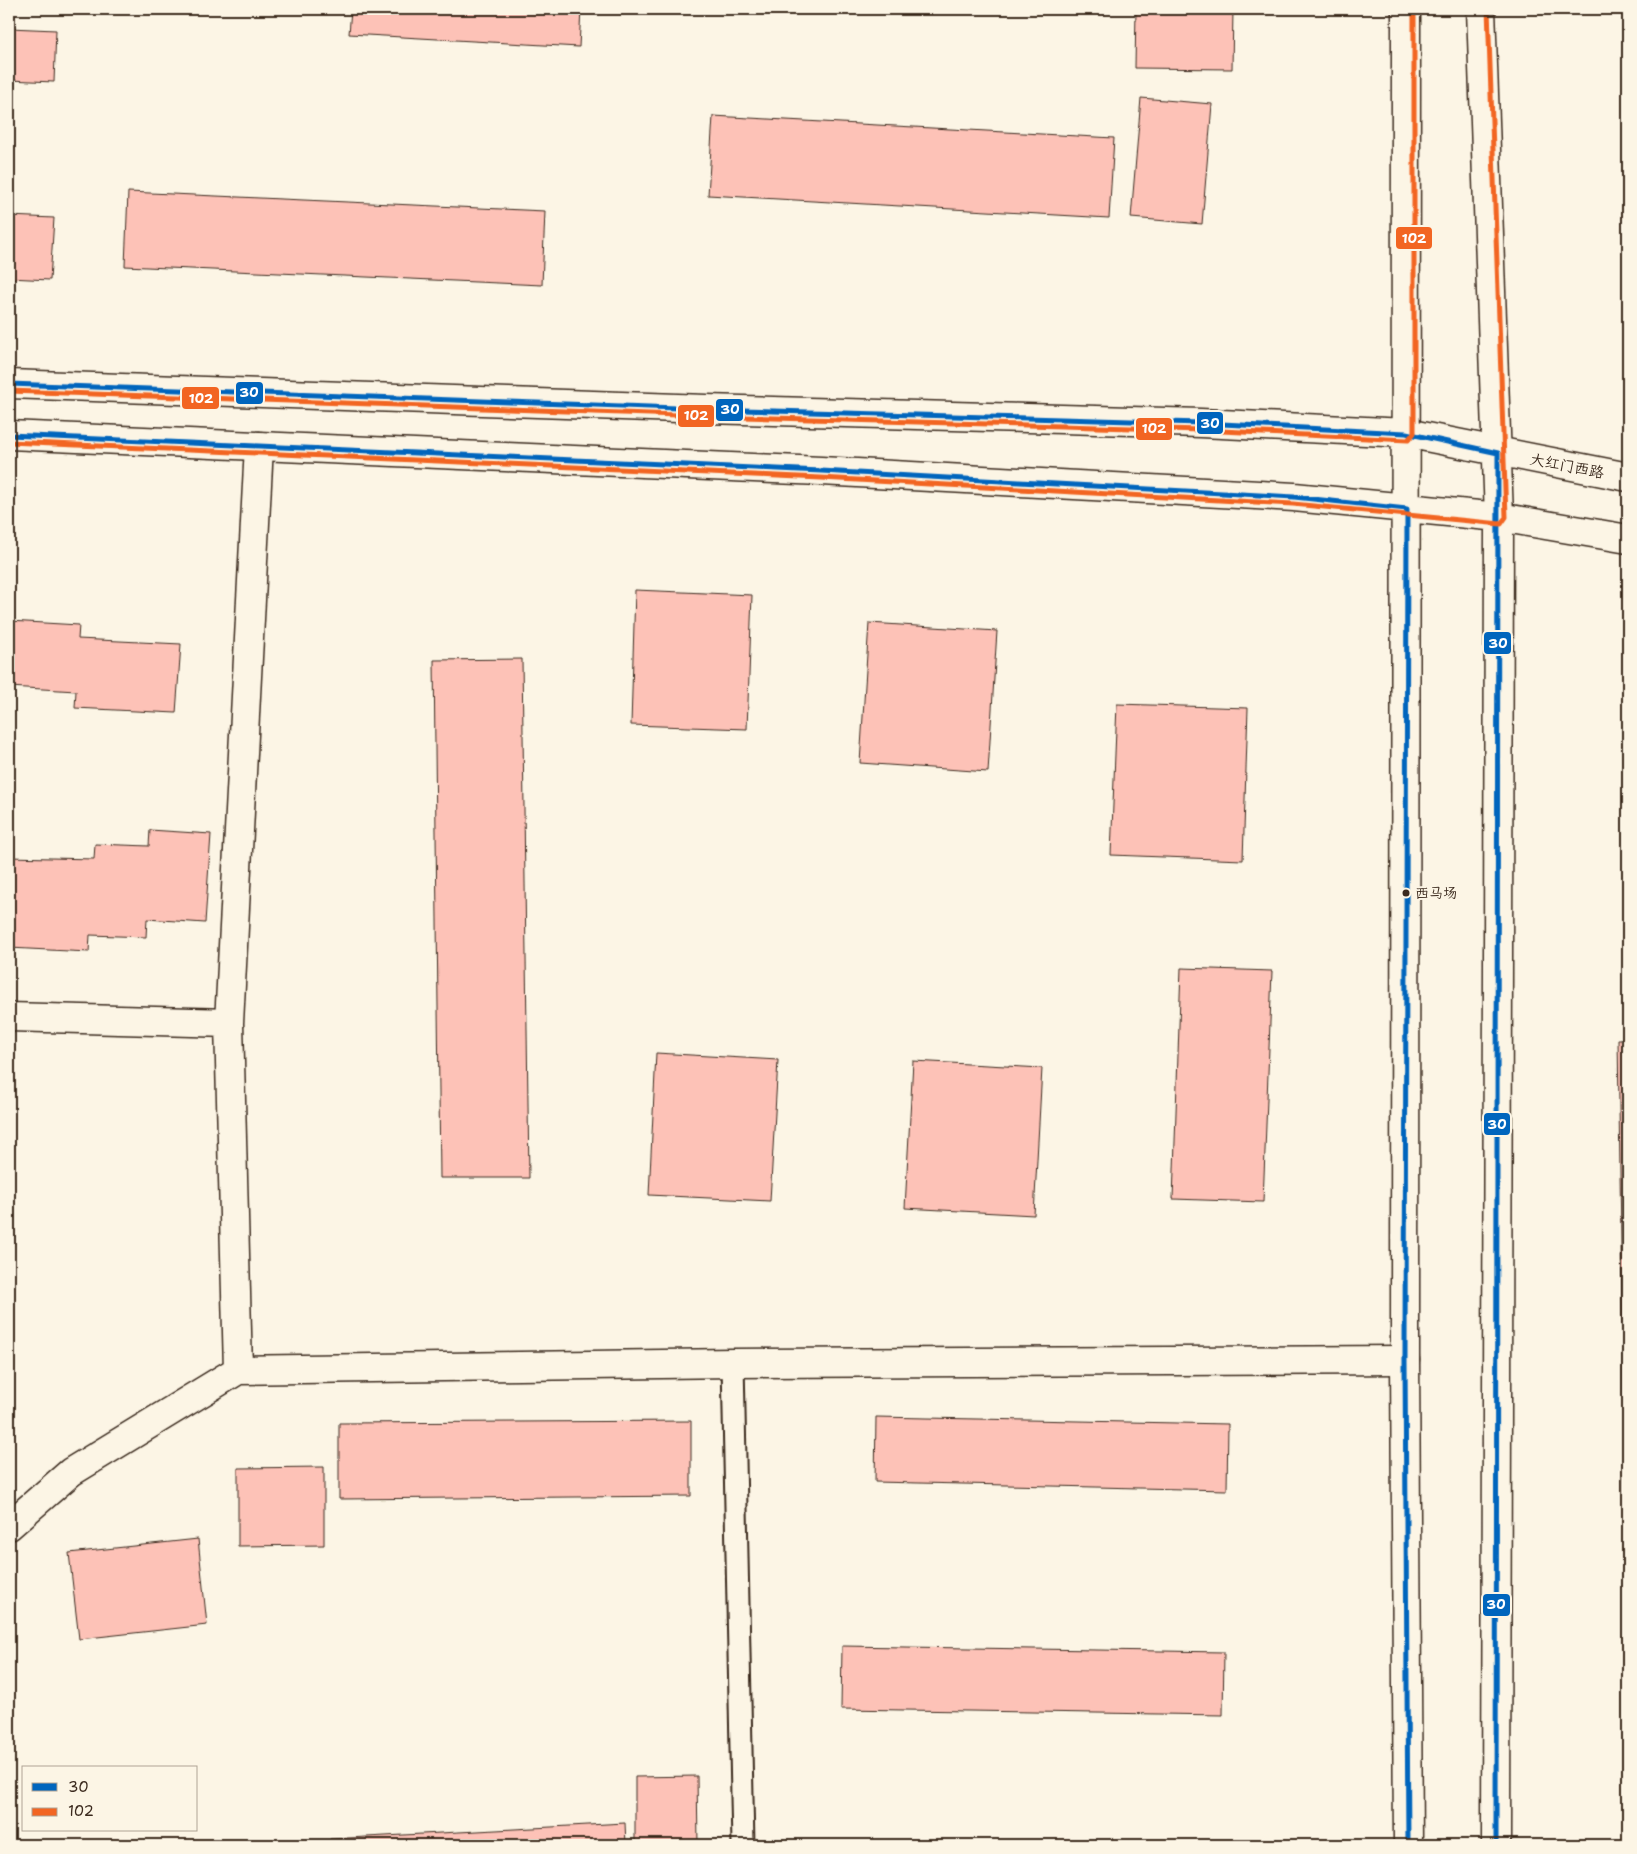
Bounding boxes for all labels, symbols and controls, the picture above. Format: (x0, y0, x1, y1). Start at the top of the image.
line badge: 102 (1395, 226, 1433, 250)
text: 102 (1401, 229, 1427, 247)
line badge: 30 (235, 381, 264, 405)
text: 30 (239, 383, 259, 401)
line badge: 102 (181, 386, 220, 410)
text: 102 (188, 389, 214, 407)
line badge: 30 (715, 398, 744, 422)
text: 30 (720, 400, 740, 418)
line badge: 102 (677, 404, 715, 428)
text: 102 (683, 406, 709, 424)
line badge: 30 (1196, 411, 1224, 435)
text: 30 (1200, 414, 1220, 432)
line badge: 102 (1135, 417, 1173, 441)
text: 102 (1141, 419, 1167, 437)
street label: 大红门西路 (1528, 449, 1606, 483)
line badge: 30 (1483, 631, 1512, 655)
text: 30 (1488, 634, 1508, 652)
place label: 西马场 (1415, 884, 1457, 902)
marker: 西马场 (1401, 888, 1411, 898)
line badge: 30 (1483, 1112, 1511, 1136)
text: 30 (1487, 1115, 1507, 1133)
line badge: 30 (1482, 1593, 1511, 1617)
text: 30 (1486, 1595, 1506, 1613)
legend (22, 1766, 198, 1832)
text: 30 (68, 1777, 89, 1797)
text: 102 (68, 1801, 94, 1821)

